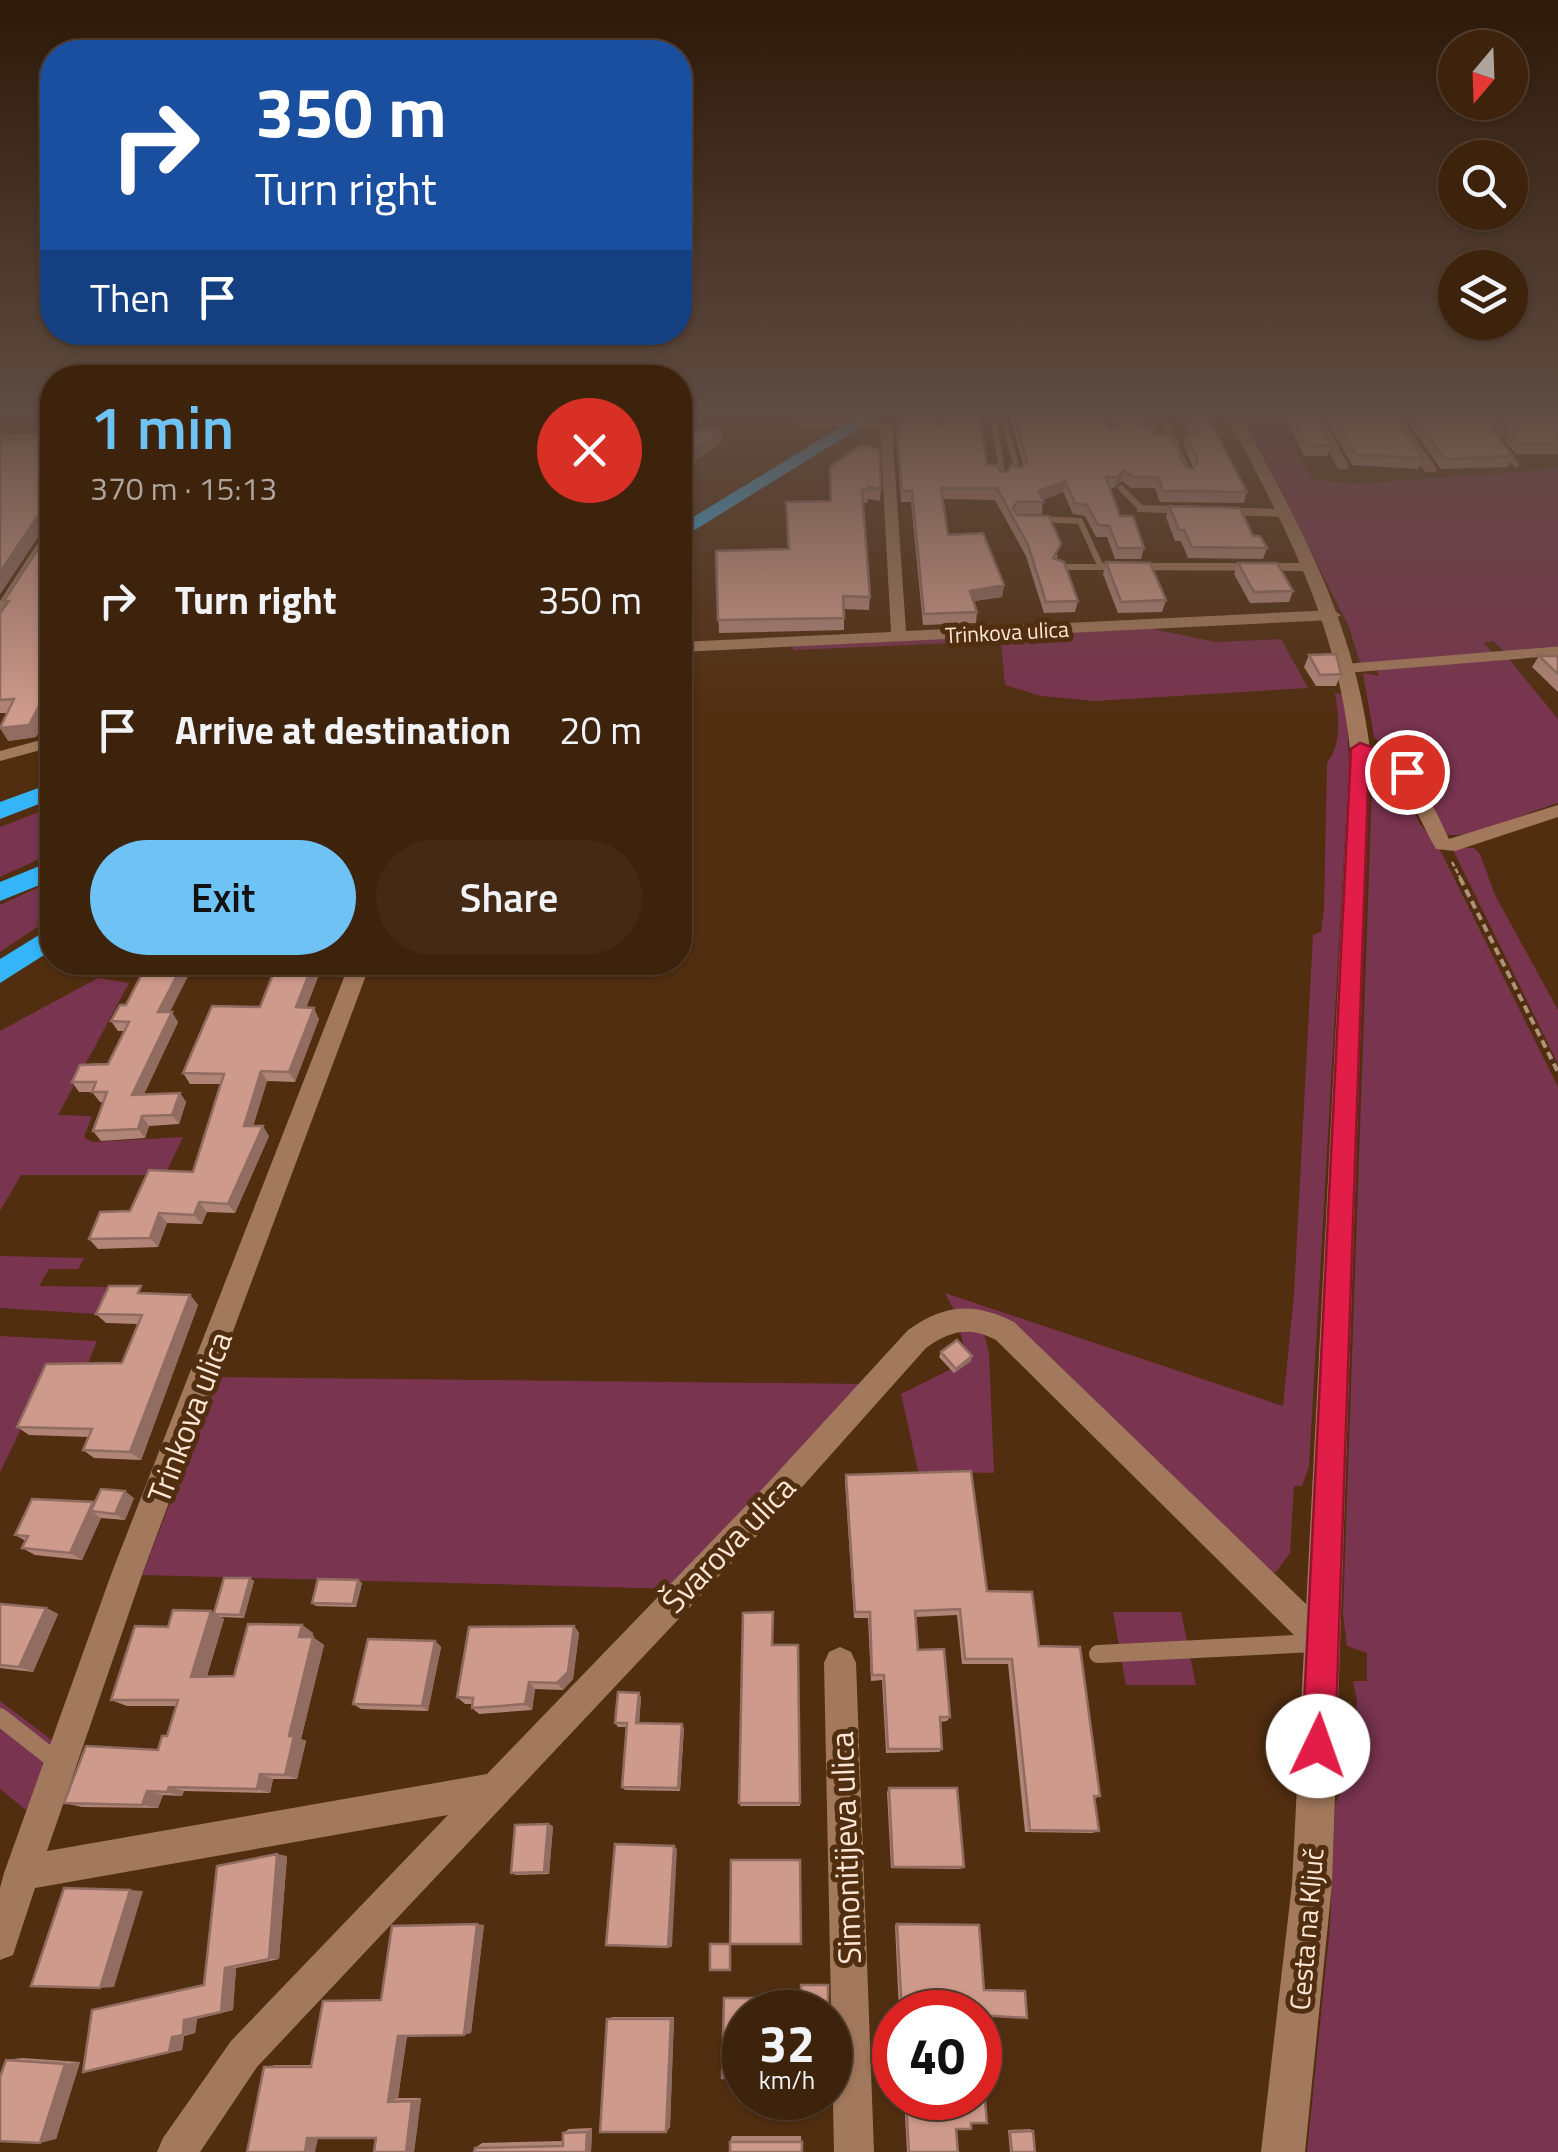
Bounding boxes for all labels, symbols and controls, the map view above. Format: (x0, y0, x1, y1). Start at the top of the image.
north arrow (1438, 30, 1528, 120)
map controls (1438, 30, 1528, 340)
text: 350 m (255, 58, 447, 164)
icon: right (90, 80, 220, 210)
button: search (1438, 140, 1528, 230)
text: Turn right (255, 154, 437, 222)
button: layers (1438, 250, 1528, 340)
text: Then (90, 269, 170, 327)
icon: arrive (190, 270, 245, 325)
text: 1 min (90, 381, 234, 472)
button: close (537, 398, 642, 503)
text: 370 m · 15:13 (90, 464, 277, 512)
text: Turn right (175, 571, 337, 629)
text: 350 m (538, 571, 642, 629)
icon: right (90, 573, 145, 628)
street label: Trinkova ulica (944, 612, 1070, 652)
text: Arrive at destination (175, 701, 511, 759)
text: 20 m (559, 701, 642, 759)
icon: arrive (90, 703, 145, 758)
pin (1365, 730, 1450, 815)
icon: arrive (1380, 745, 1435, 800)
button: Exit (90, 840, 356, 955)
button: Share (376, 840, 642, 955)
street label: Trinkova ulica (134, 1324, 244, 1510)
street label: Švarova ulica (650, 1464, 806, 1624)
position arrow (1266, 1694, 1370, 1798)
street label: Simonitijeva ulica (817, 1731, 873, 1965)
street label: Cesta na Ključ (1277, 1846, 1335, 2012)
speed limit sign: 40 (872, 1990, 1002, 2120)
text: 32 (759, 2005, 815, 2081)
text: km/h (759, 2061, 815, 2099)

